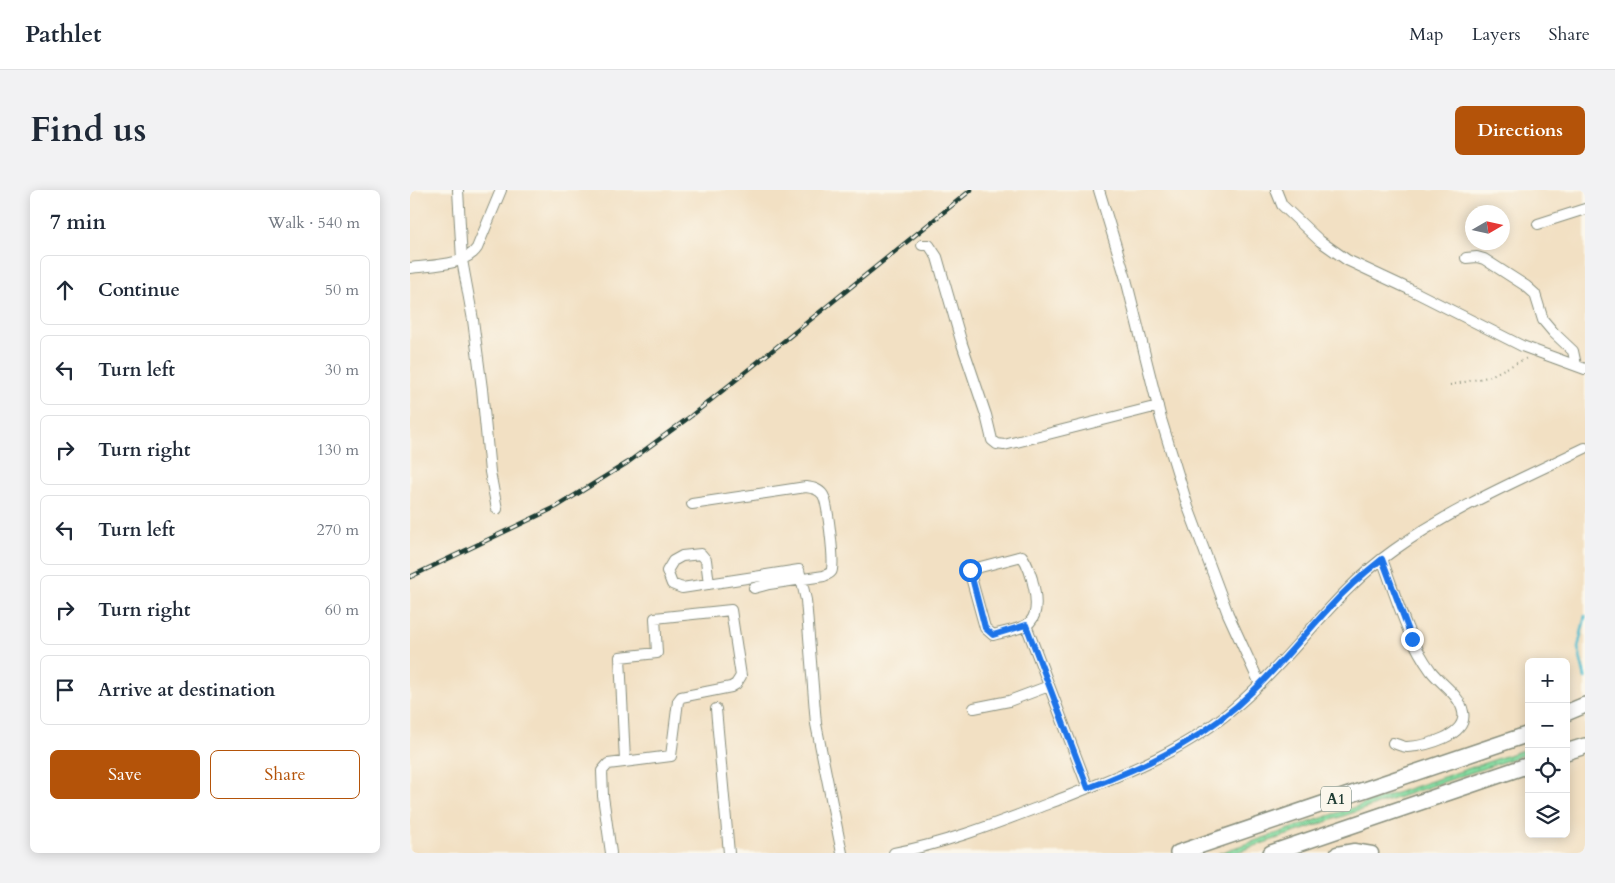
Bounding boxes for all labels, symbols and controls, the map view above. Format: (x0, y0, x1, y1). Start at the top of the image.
text: Pathlet (25, 18, 102, 51)
text: Map (1409, 22, 1444, 47)
text: Layers (1472, 22, 1521, 47)
text: Share (1549, 22, 1590, 47)
text: Find us (30, 106, 146, 154)
button: Directions (1455, 106, 1585, 155)
north arrow (1465, 205, 1510, 250)
text: 7 min (50, 208, 106, 237)
text: Walk · 540 m (268, 212, 360, 234)
icon: ahead (51, 276, 79, 304)
text: Continue (98, 277, 180, 303)
text: 50 m (325, 279, 359, 301)
icon: left (51, 356, 79, 384)
text: Turn left (98, 357, 175, 383)
text: 30 m (325, 359, 359, 381)
icon: right (51, 436, 79, 464)
text: Turn right (98, 437, 190, 463)
text: 130 m (317, 439, 359, 461)
icon: left (51, 516, 79, 544)
text: Turn left (98, 517, 175, 543)
text: 270 m (317, 519, 359, 541)
route start (959, 559, 982, 582)
icon: right (51, 596, 79, 624)
text: Turn right (98, 597, 190, 623)
text: 60 m (325, 599, 359, 621)
route end (1401, 628, 1424, 651)
map controls (1525, 658, 1570, 838)
button: + (1525, 658, 1570, 703)
icon: arrive (51, 676, 79, 704)
text: Arrive at destination (98, 677, 275, 703)
button: − (1525, 703, 1570, 748)
button: locate (1525, 748, 1570, 793)
button: Save (50, 750, 200, 799)
button: Share (210, 750, 360, 799)
road number: Α1 (1321, 786, 1351, 812)
button: layers (1525, 793, 1570, 838)

